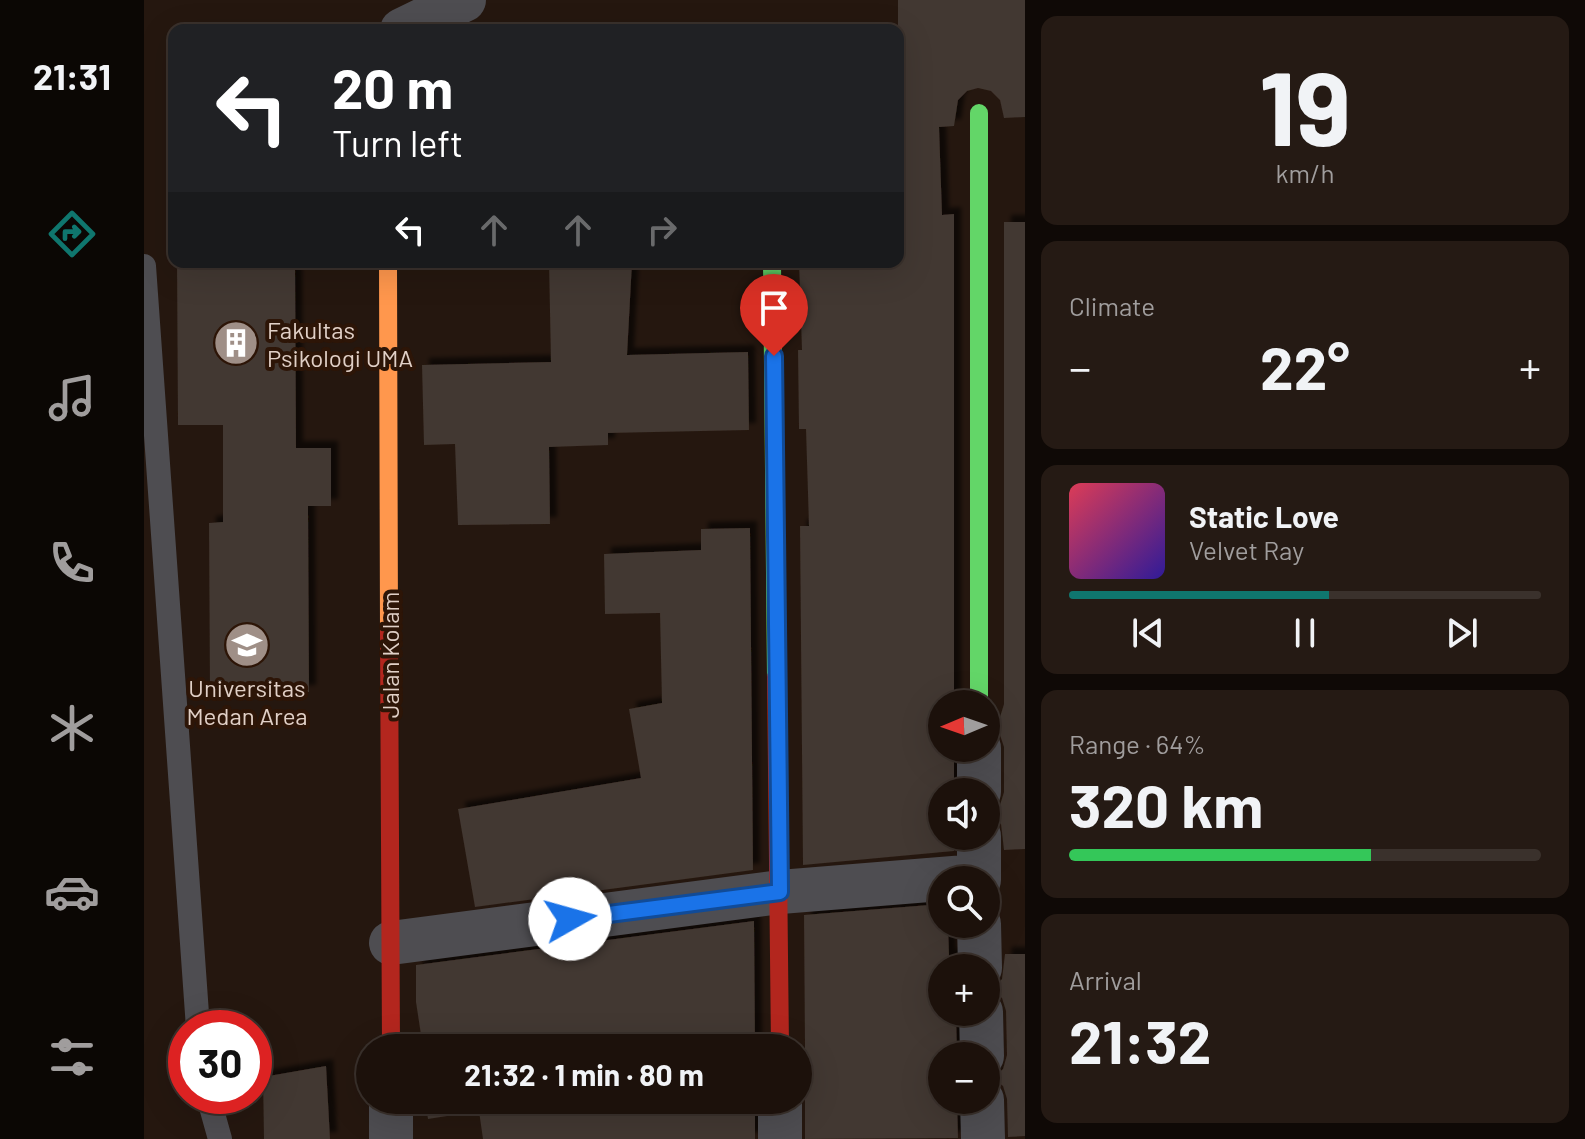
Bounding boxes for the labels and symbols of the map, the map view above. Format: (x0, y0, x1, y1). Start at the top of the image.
pin (740, 274, 808, 356)
place label: Fakultas Psikologi UMA (267, 315, 413, 372)
building icon: Fakultas Psikologi UMA (212, 319, 260, 367)
street label: Jalan Kolam (375, 592, 404, 718)
school or university icon: Universitas Medan Area (223, 621, 271, 669)
place label: Universitas Medan Area (186, 673, 308, 730)
north arrow (928, 690, 1000, 762)
position arrow (528, 877, 612, 961)
speed limit sign: 30 (168, 1010, 272, 1114)

